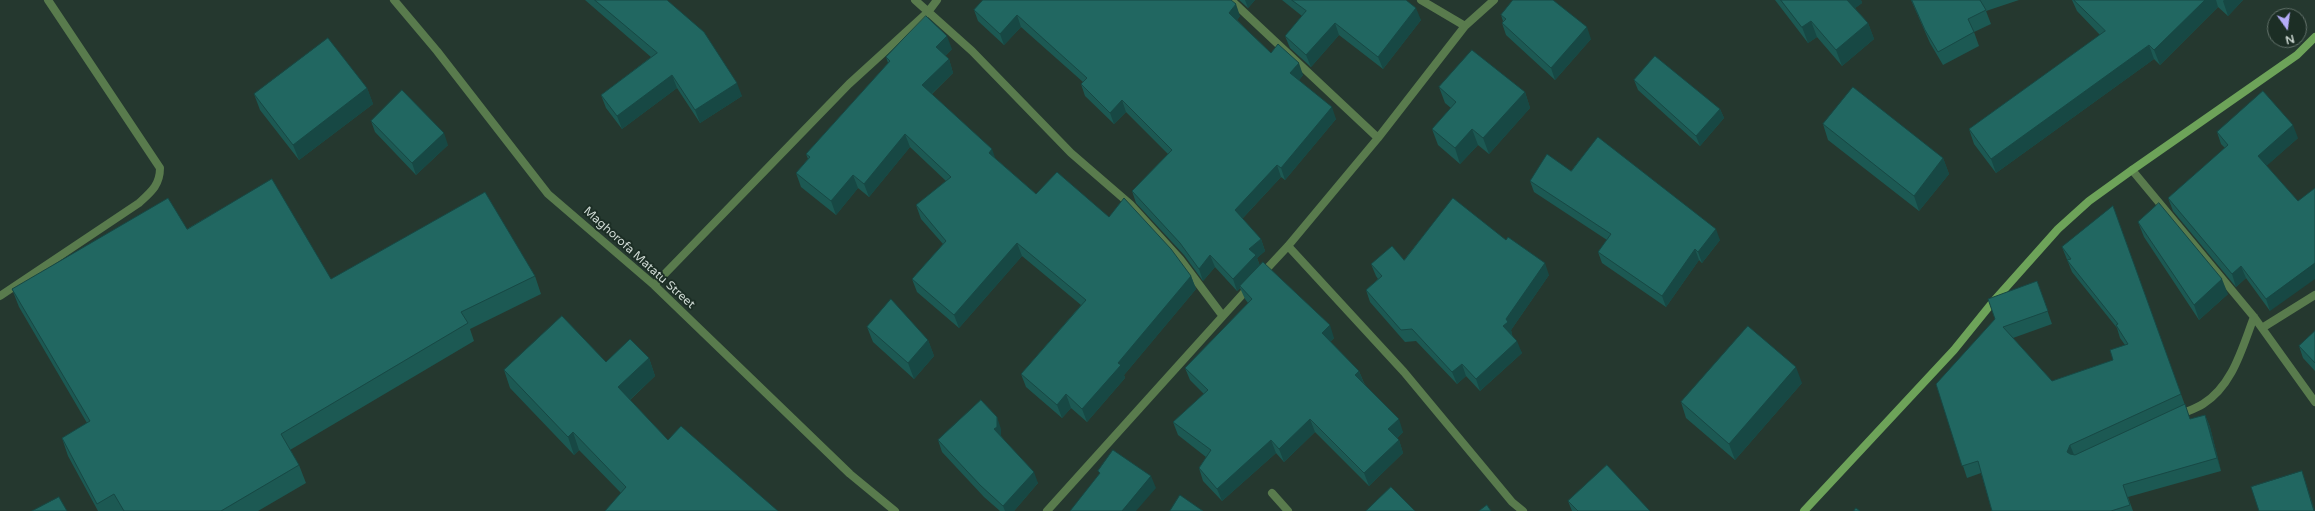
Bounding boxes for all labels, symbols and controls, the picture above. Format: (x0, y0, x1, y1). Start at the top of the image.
north arrow (2267, 8, 2307, 48)
text: N (2284, 32, 2296, 47)
street label: Maghorofa Matatu Street (580, 204, 698, 312)

